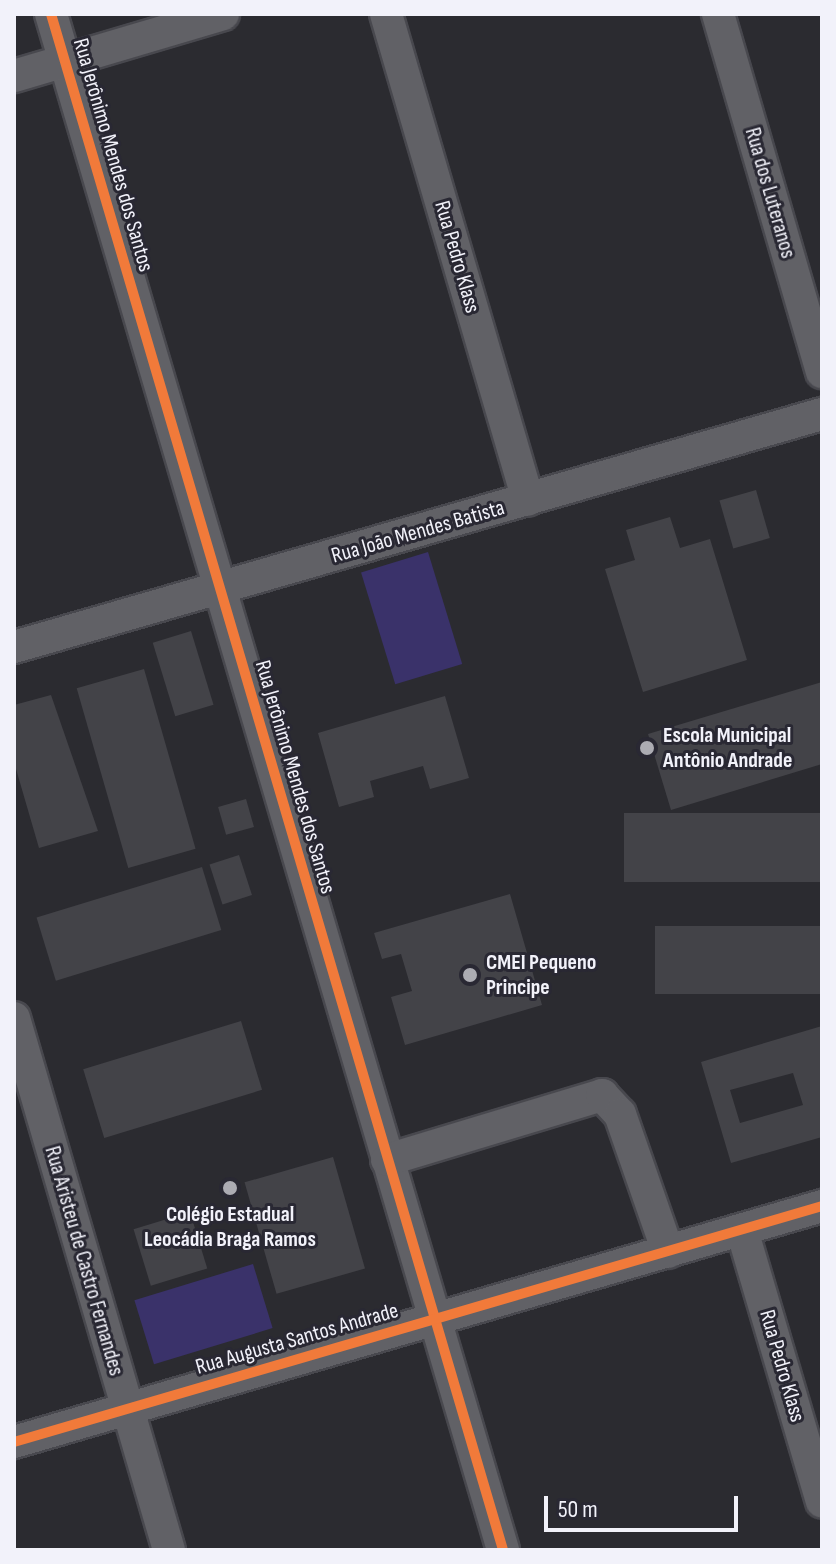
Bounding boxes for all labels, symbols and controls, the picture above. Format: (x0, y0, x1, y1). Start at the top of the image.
street label: Rua Jerônimo Mendes dos Santos (67, 35, 159, 275)
street label: Rua dos Luteranos (739, 125, 801, 261)
street label: Rua Pedro Klass (428, 198, 486, 316)
street label: Rua João Mendes Batista (328, 495, 508, 569)
street label: Rua Jerônimo Mendes dos Santos (249, 657, 341, 897)
place label: Escola Municipal Antônio Andrade (663, 722, 792, 774)
marker: Escola Municipal Antônio Andrade (638, 739, 656, 757)
place label: CMEI Pequeno Principe (486, 949, 596, 1000)
marker: CMEI Pequeno Principe (461, 966, 479, 984)
street label: Rua Aristeu de Castro Fernandes (39, 1143, 129, 1379)
marker: Colégio Estadual Leocádia Braga Ramos (221, 1179, 239, 1197)
place label: Colégio Estadual Leocádia Braga Ramos (144, 1201, 316, 1252)
street label: Rua Augusta Santos Andrade (193, 1297, 401, 1381)
street label: Rua Pedro Klass (753, 1307, 811, 1425)
scale bar (548, 1480, 742, 1530)
text: 50 m (558, 1495, 598, 1524)

